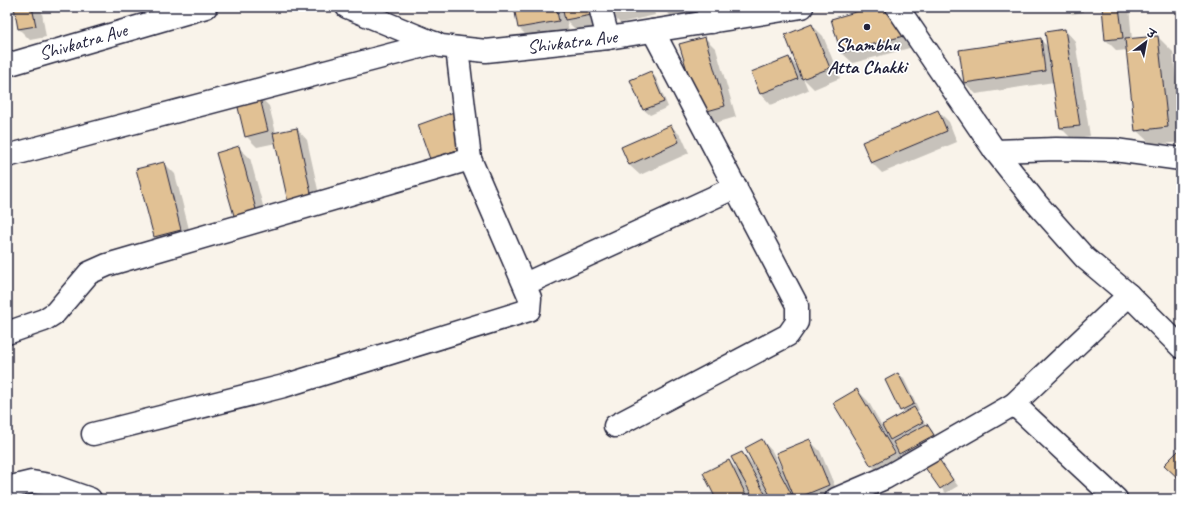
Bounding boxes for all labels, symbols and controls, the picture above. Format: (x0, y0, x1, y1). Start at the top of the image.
street label: Shivkatra Ave (36, 18, 131, 66)
marker: Shambhu Atta Chakki (862, 22, 872, 32)
north arrow (1126, 22, 1166, 62)
street label: Shivkatra Ave (526, 24, 620, 59)
text: उ (1144, 25, 1160, 42)
place label: Shambhu Atta Chakki (828, 33, 909, 79)

